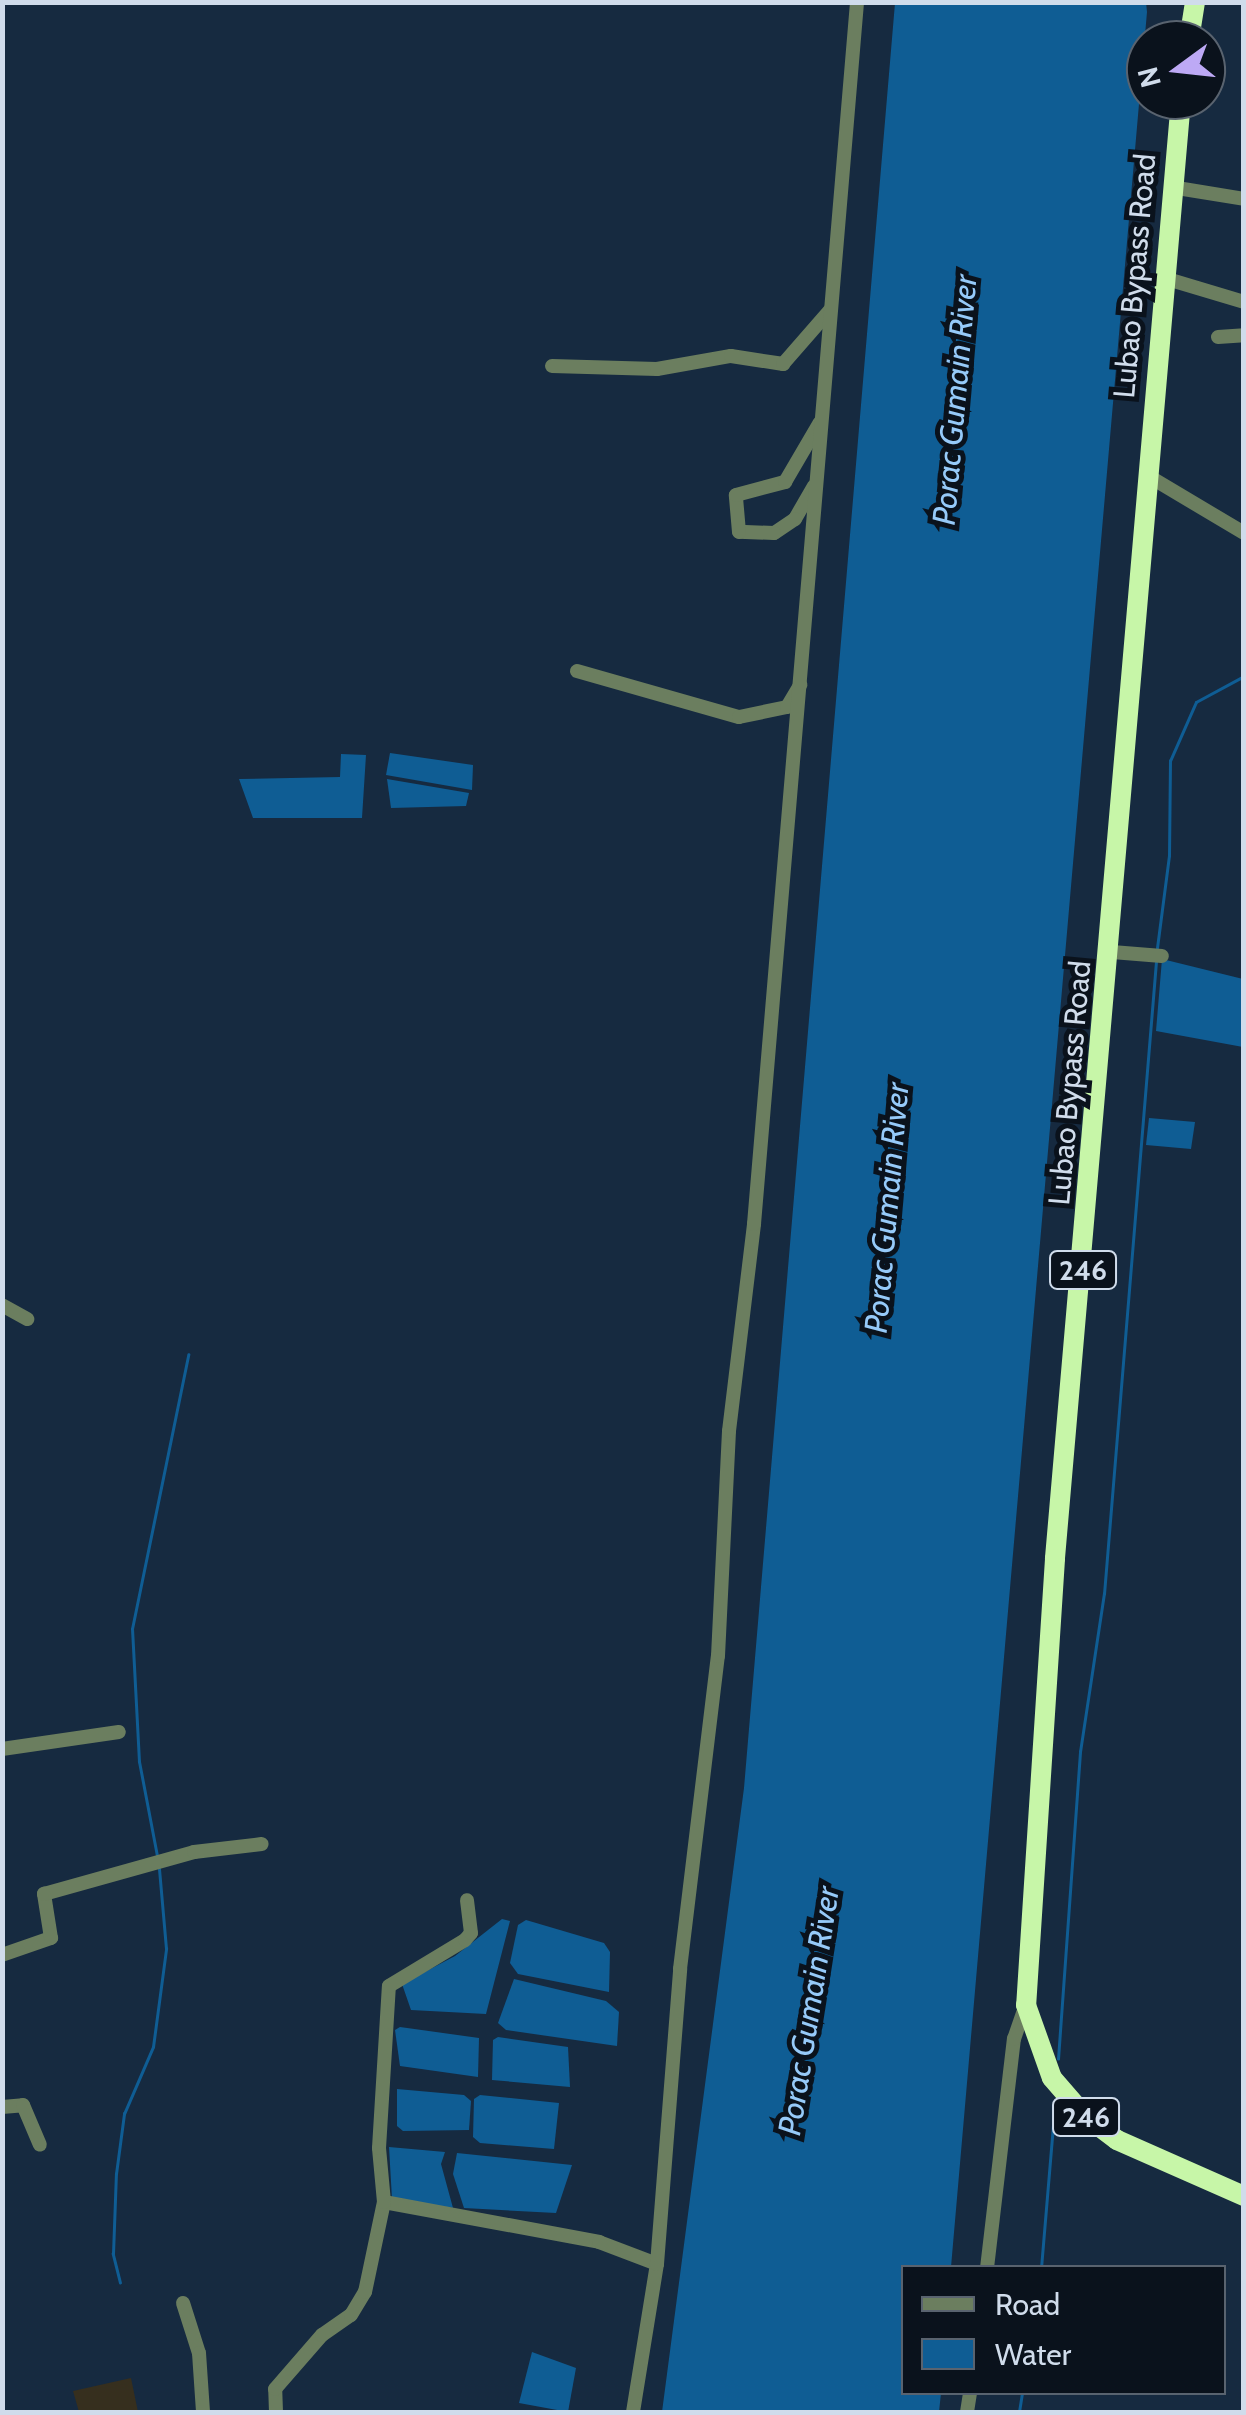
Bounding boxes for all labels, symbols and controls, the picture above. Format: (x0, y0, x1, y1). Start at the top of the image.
north arrow (1126, 20, 1226, 120)
text: N (1130, 63, 1168, 91)
street label: Lubao Bypass Road (1106, 152, 1164, 400)
water label: Porac Gumain River (925, 273, 985, 527)
street label: Lubao Bypass Road (1041, 959, 1099, 1207)
water label: Porac Gumain River (857, 1081, 917, 1335)
road number: 246 (1048, 1247, 1118, 1293)
water label: Porac Gumain River (770, 1884, 848, 2138)
road number: 246 (1051, 2094, 1121, 2140)
legend (901, 2265, 1226, 2395)
text: Road (995, 2286, 1060, 2323)
text: Water (995, 2336, 1071, 2373)

